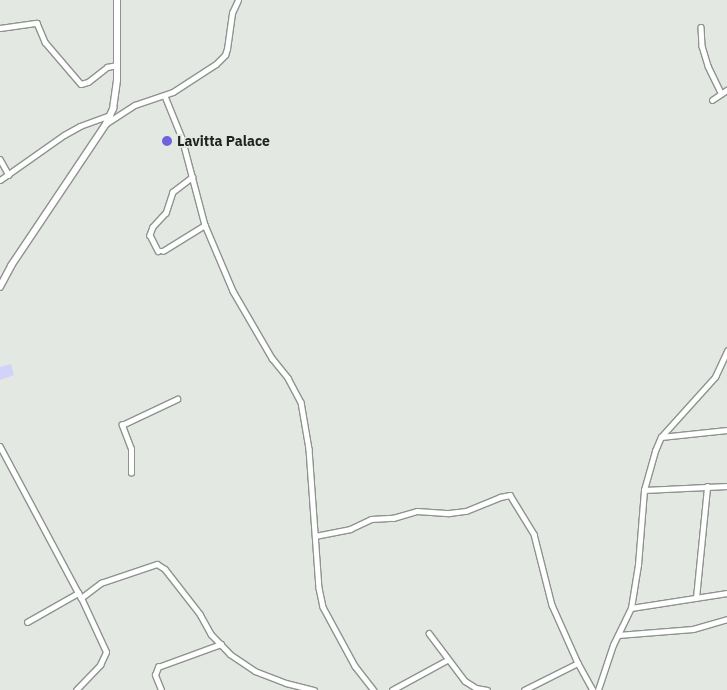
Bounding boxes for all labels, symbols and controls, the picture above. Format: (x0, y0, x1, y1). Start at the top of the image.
place label: Lavitta Palace (177, 133, 270, 149)
marker: Lavitta Palace (161, 135, 173, 147)

